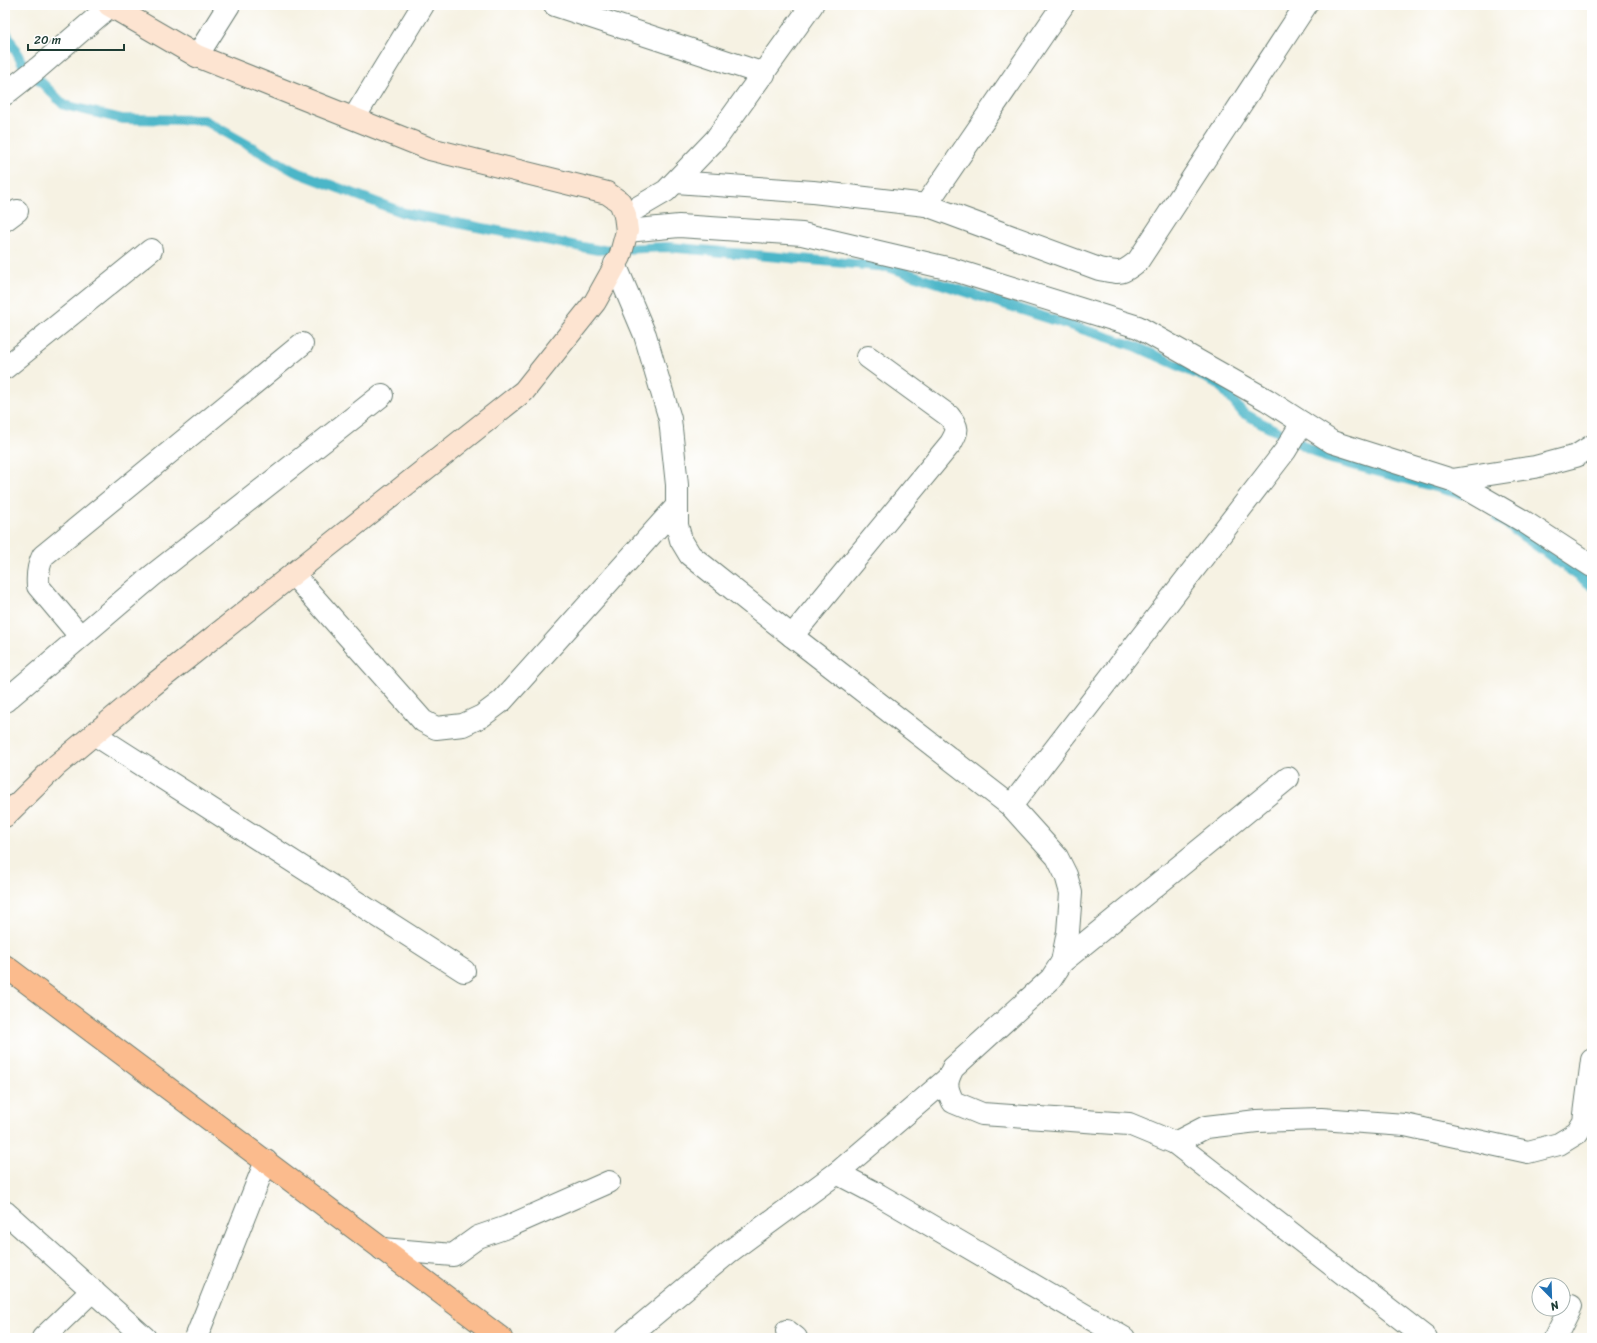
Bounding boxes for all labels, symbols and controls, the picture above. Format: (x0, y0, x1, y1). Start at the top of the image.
scale bar (28, 26, 124, 52)
text: 20 m (34, 29, 61, 51)
north arrow (1531, 1277, 1571, 1317)
text: N (1547, 1295, 1563, 1316)

